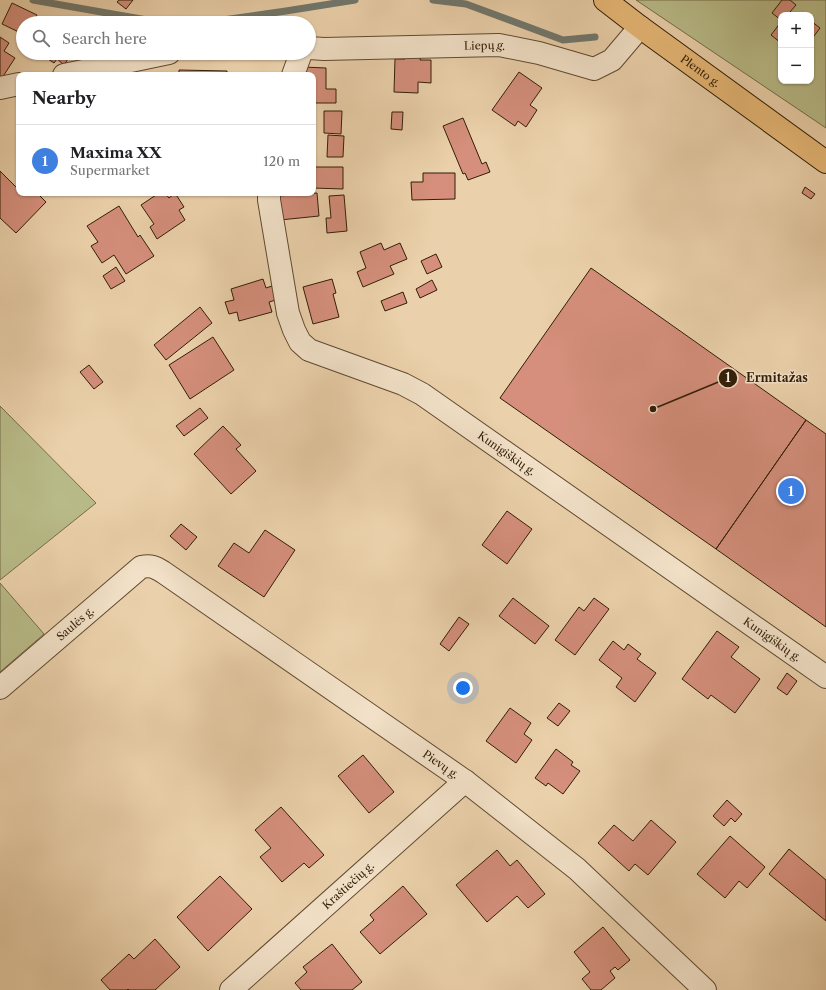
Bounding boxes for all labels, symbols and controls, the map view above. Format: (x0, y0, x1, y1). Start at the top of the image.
map controls (778, 12, 814, 84)
button: + (778, 12, 814, 48)
search box (16, 16, 316, 60)
icon: search (30, 27, 52, 49)
text: Search here (62, 29, 147, 48)
street label: Liepų g. (464, 38, 507, 53)
button: − (778, 48, 814, 84)
street label: Plento g. (678, 52, 723, 90)
text: Nearby (32, 88, 96, 108)
text: Maxima XX (70, 143, 161, 162)
text: 1 (42, 153, 48, 169)
text: 120 m (263, 153, 300, 169)
text: Supermarket (70, 162, 150, 178)
callout: Ermitažas (718, 366, 816, 390)
text: 1 (725, 370, 731, 385)
text: Ermitažas (746, 370, 808, 385)
street label: Kunigiškių g. (475, 428, 539, 479)
pin: 1 (778, 476, 804, 506)
street label: Saulės g. (53, 603, 97, 644)
street label: Kunigiškių g. (740, 614, 804, 664)
your location (453, 678, 473, 698)
street label: Pievų g. (420, 747, 462, 782)
street label: Kraštiečių g. (319, 859, 377, 912)

